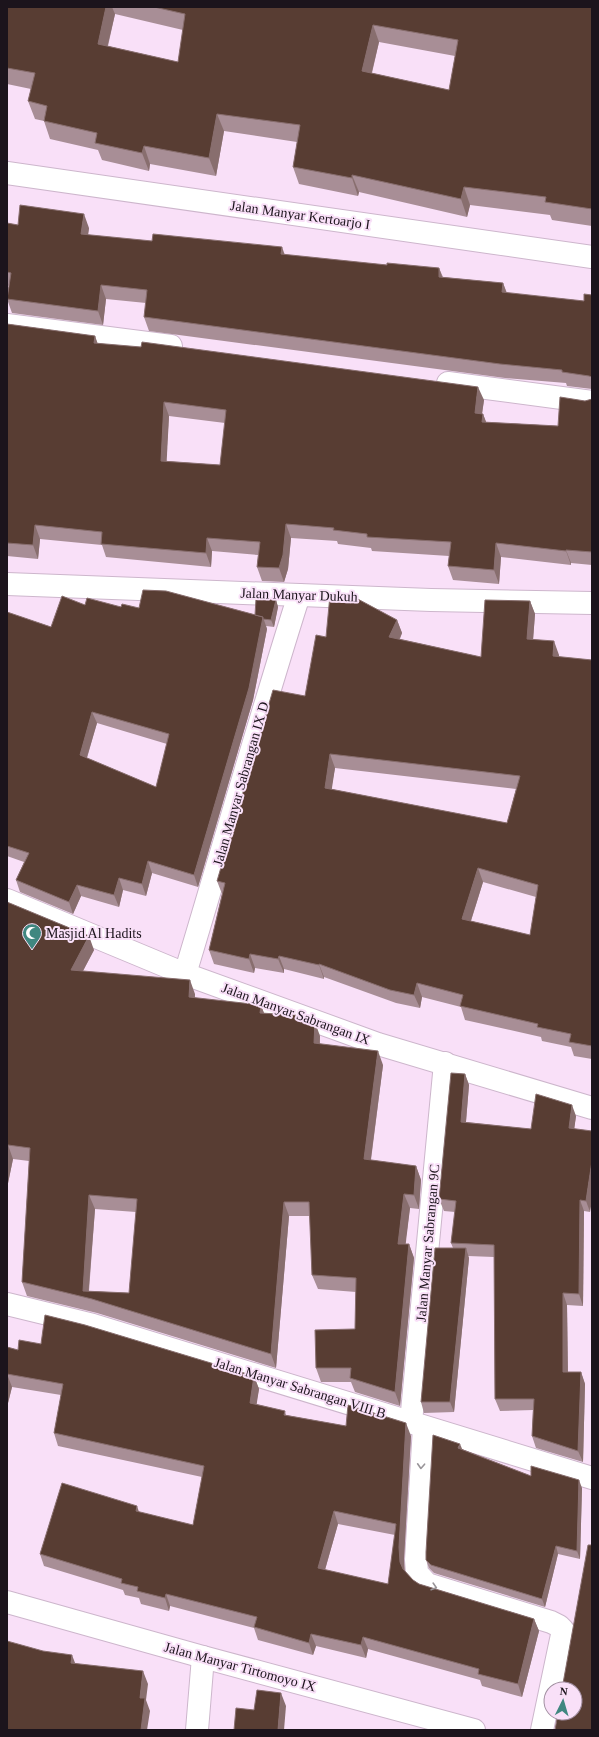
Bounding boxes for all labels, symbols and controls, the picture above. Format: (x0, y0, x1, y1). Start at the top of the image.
street label: Jalan Manyar Kertoarjo I (229, 198, 371, 232)
street label: Jalan Manyar Dukuh (240, 585, 358, 605)
street label: Jalan Manyar Sabrangan IX D (210, 700, 272, 868)
mosque icon: Masjid Al Hadits (21, 922, 43, 950)
place label: Masjid Al Hadits (46, 926, 142, 941)
street label: Jalan Manyar Sabrangan IX (220, 980, 372, 1048)
street label: Jalan Manyar Sabrangan 9C (414, 1164, 442, 1322)
street label: Jalan Manyar Sabrangan VIII B (212, 1355, 388, 1421)
one-way arrow (417, 1463, 426, 1469)
one-way arrow (430, 1582, 437, 1591)
street label: Jalan Manyar Tirtomoyo IX (162, 1639, 318, 1695)
north arrow (543, 1681, 583, 1721)
text: N (559, 1685, 568, 1697)

